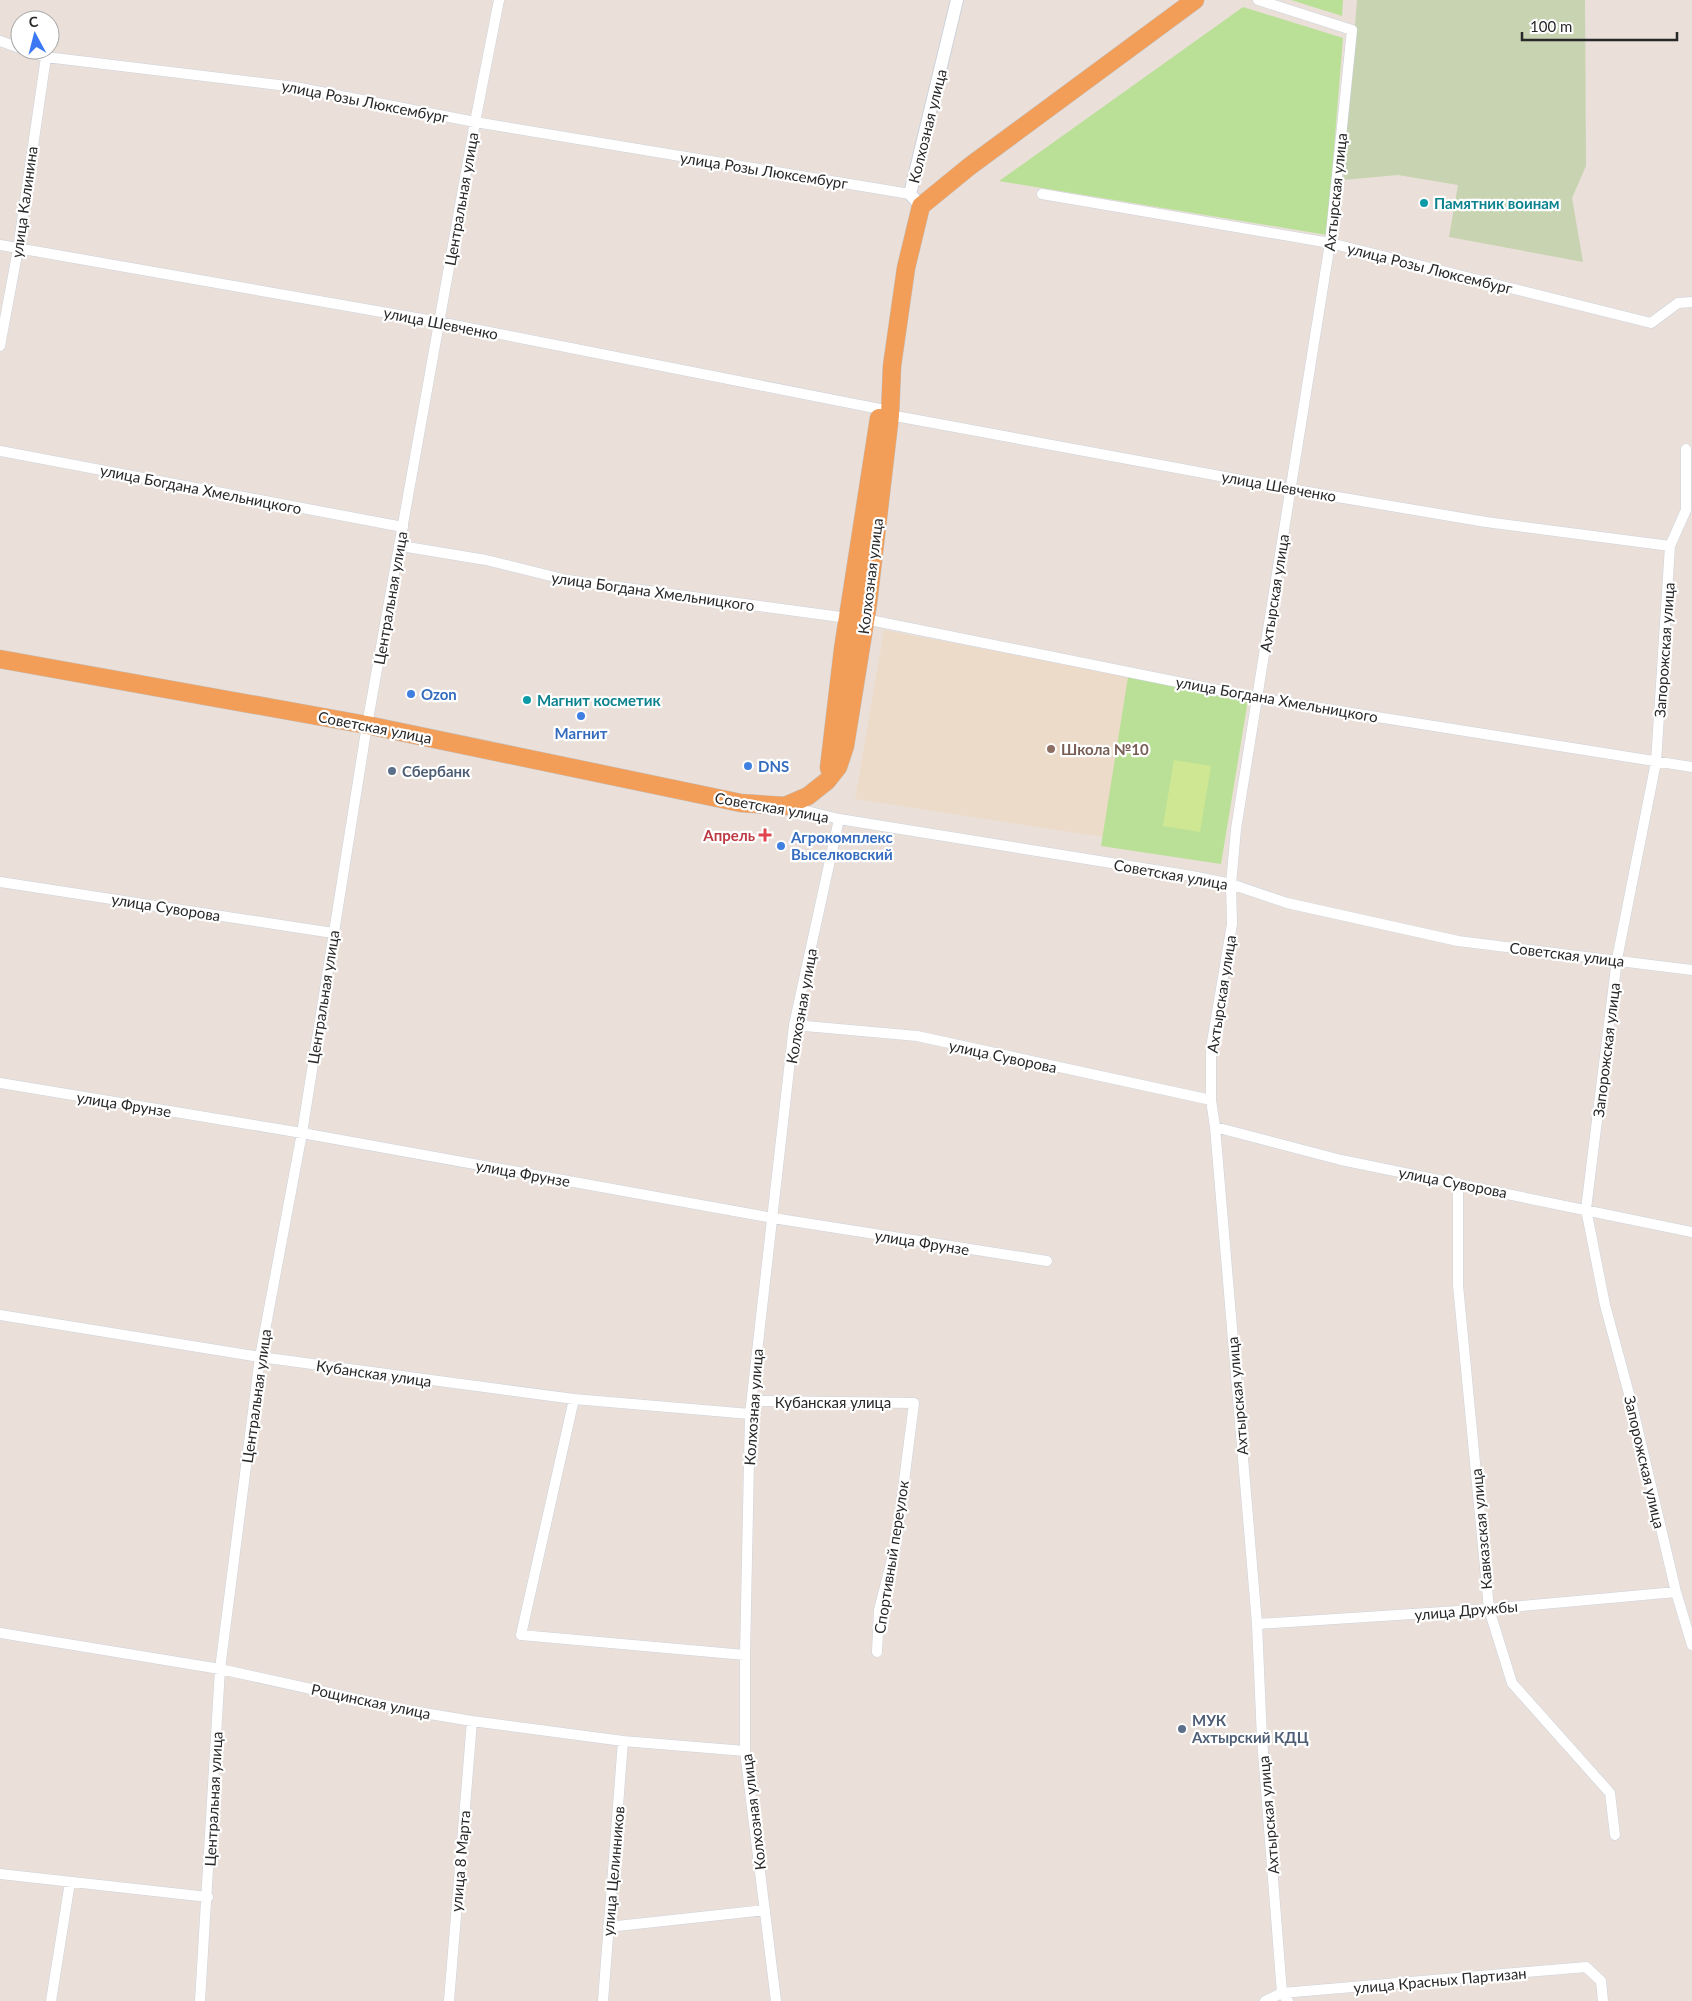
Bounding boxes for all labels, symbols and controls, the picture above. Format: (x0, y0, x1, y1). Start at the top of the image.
north arrow (10, 10, 60, 60)
scale bar (1522, 10, 1677, 42)
text: С (28, 13, 40, 31)
text: 100 m (1530, 17, 1572, 35)
street label: Колхозная улица (904, 67, 950, 185)
street label: улица Розы Люксембург (280, 76, 450, 126)
street label: Центральная улица (440, 131, 482, 267)
street label: Ахтырская улица (1320, 132, 1350, 252)
street label: улица Калинина (7, 145, 41, 259)
street label: улица Розы Люксембург (679, 148, 849, 192)
place label: Памятник воинам (1434, 194, 1560, 212)
marker: Памятник воинам (1418, 197, 1430, 209)
street label: улица Розы Люксембург (1346, 239, 1514, 297)
street label: улица Шевченко (382, 303, 500, 343)
street label: улица Богдана Хмельницкого (99, 461, 303, 517)
street label: улица Шевченко (1220, 467, 1338, 505)
street label: Колхозная улица (854, 517, 886, 635)
street label: Центральная улица (369, 530, 411, 666)
street label: Ахтырская улица (1256, 533, 1292, 653)
street label: улица Богдана Хмельницкого (550, 568, 756, 614)
street label: Запорожская улица (1650, 582, 1678, 718)
street label: улица Богдана Хмельницкого (1175, 672, 1379, 726)
place label: Ozon (421, 685, 457, 703)
marker: Ozon (405, 688, 417, 700)
place label: Магнит косметик (537, 691, 661, 709)
marker: Магнит косметик (521, 694, 533, 706)
street label: Советская улица (317, 707, 433, 747)
marker: Магнит (575, 710, 587, 722)
place label: Магнит (555, 724, 608, 742)
place label: Школа №10 (1061, 740, 1149, 758)
marker: Школа №10 (1045, 743, 1057, 755)
place label: DNS (758, 757, 789, 775)
marker: DNS (742, 760, 754, 772)
place label: Сбербанк (402, 762, 471, 780)
marker: Сбербанк (386, 765, 398, 777)
street label: Советская улица (714, 788, 830, 826)
place label: Апрель (702, 826, 755, 844)
place label: Агрокомплекс Выселковский (790, 828, 893, 863)
marker: Апрель (759, 829, 771, 841)
marker: Агрокомплекс Выселковский (775, 840, 787, 852)
street label: Советская улица (1113, 855, 1229, 893)
street label: улица Суворова (110, 890, 222, 924)
street label: Центральная улица (304, 929, 342, 1065)
street label: Ахтырская улица (1203, 934, 1239, 1054)
street label: Советская улица (1509, 938, 1625, 970)
street label: Колхозная улица (782, 947, 820, 1065)
street label: Запорожская улица (1589, 982, 1623, 1118)
street label: улица Суворова (947, 1036, 1059, 1076)
street label: улица Фрунзе (75, 1088, 173, 1120)
street label: улица Фрунзе (474, 1156, 572, 1190)
street label: улица Суворова (1397, 1163, 1509, 1201)
street label: улица Фрунзе (873, 1226, 971, 1258)
street label: Центральная улица (238, 1328, 274, 1464)
street label: Ахтырская улица (1223, 1336, 1251, 1456)
street label: Колхозная улица (740, 1348, 766, 1466)
street label: Кубанская улица (315, 1356, 433, 1390)
street label: Кубанская улица (775, 1393, 891, 1411)
street label: Запорожская улица (1621, 1394, 1669, 1530)
street label: Кавказская улица (1467, 1468, 1495, 1590)
street label: Спортивный переулок (870, 1479, 912, 1635)
street label: улица Дружбы (1414, 1597, 1518, 1623)
street label: Рощинская улица (310, 1680, 432, 1722)
place label: МУК Ахтырский КДЦ (1191, 1711, 1309, 1746)
marker: МУК Ахтырский КДЦ (1176, 1723, 1188, 1735)
street label: Центральная улица (200, 1731, 226, 1867)
street label: Колхозная улица (737, 1753, 769, 1871)
street label: Ахтырская улица (1254, 1755, 1282, 1875)
street label: улица Целинников (598, 1805, 628, 1937)
street label: улица 8 Марта (447, 1810, 473, 1912)
street label: улица Красных Партизан (1353, 1963, 1527, 1997)

